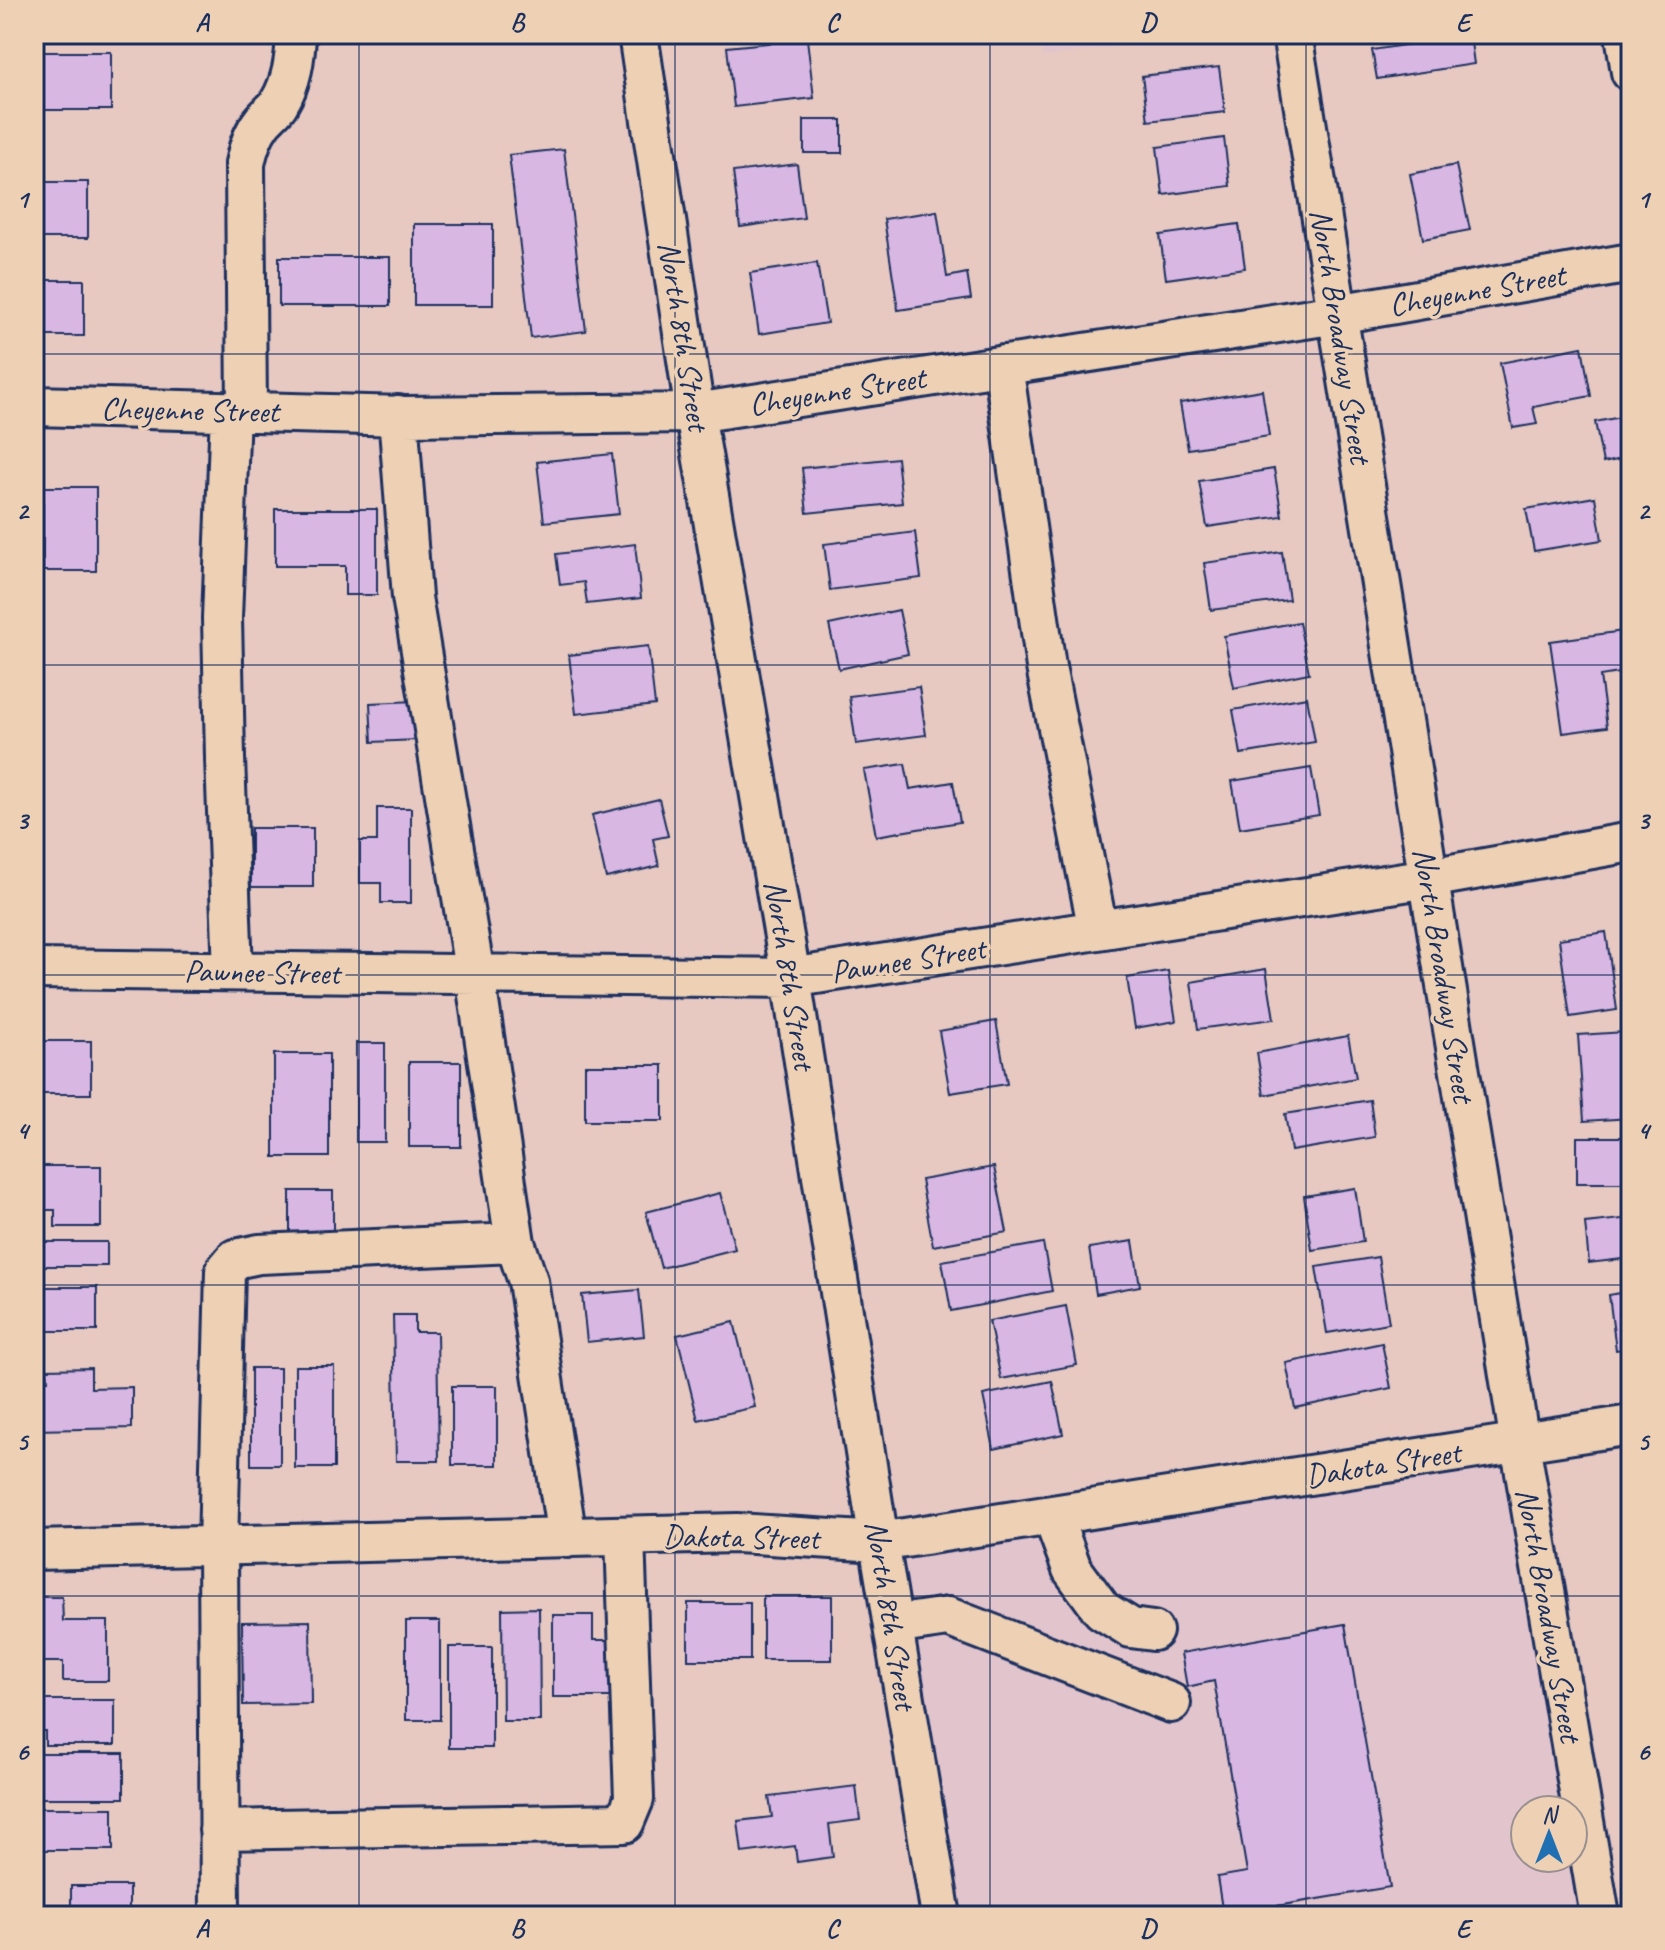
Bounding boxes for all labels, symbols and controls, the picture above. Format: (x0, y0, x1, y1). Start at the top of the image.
text: A (195, 6, 210, 39)
text: B (510, 6, 526, 39)
text: C (826, 6, 842, 39)
text: D (1140, 6, 1158, 39)
text: E (1456, 6, 1474, 39)
text: 1 (16, 183, 31, 216)
text: 1 (1637, 183, 1652, 216)
street label: North Broadway Street (1301, 206, 1382, 469)
street label: North 8th Street (649, 238, 720, 437)
street label: Cheyenne Street (1386, 254, 1571, 326)
street label: Cheyenne Street (746, 356, 931, 425)
street label: Cheyenne Street (101, 388, 283, 432)
text: 2 (16, 494, 30, 527)
text: 2 (1637, 494, 1651, 527)
text: 3 (16, 804, 30, 837)
text: 3 (1637, 804, 1651, 837)
street label: North Broadway Street (1404, 845, 1485, 1108)
street label: North 8th Street (755, 877, 826, 1076)
street label: Pawnee Street (828, 927, 991, 992)
street label: Pawnee Street (184, 950, 344, 994)
text: 4 (16, 1114, 31, 1147)
text: 4 (1637, 1114, 1652, 1147)
text: 5 (16, 1425, 30, 1458)
text: 5 (1637, 1425, 1651, 1458)
street label: Dakota Street (1303, 1431, 1467, 1496)
street label: North Broadway Street (1507, 1485, 1592, 1748)
street label: Dakota Street (663, 1515, 823, 1559)
street label: North 8th Street (856, 1517, 927, 1716)
text: 6 (16, 1735, 30, 1768)
text: 6 (1637, 1735, 1651, 1768)
north arrow (1509, 1794, 1589, 1874)
text: N (1542, 1801, 1559, 1829)
text: A (195, 1912, 210, 1945)
text: B (510, 1912, 526, 1945)
text: C (826, 1912, 842, 1945)
text: D (1140, 1912, 1158, 1945)
text: E (1456, 1912, 1474, 1945)

